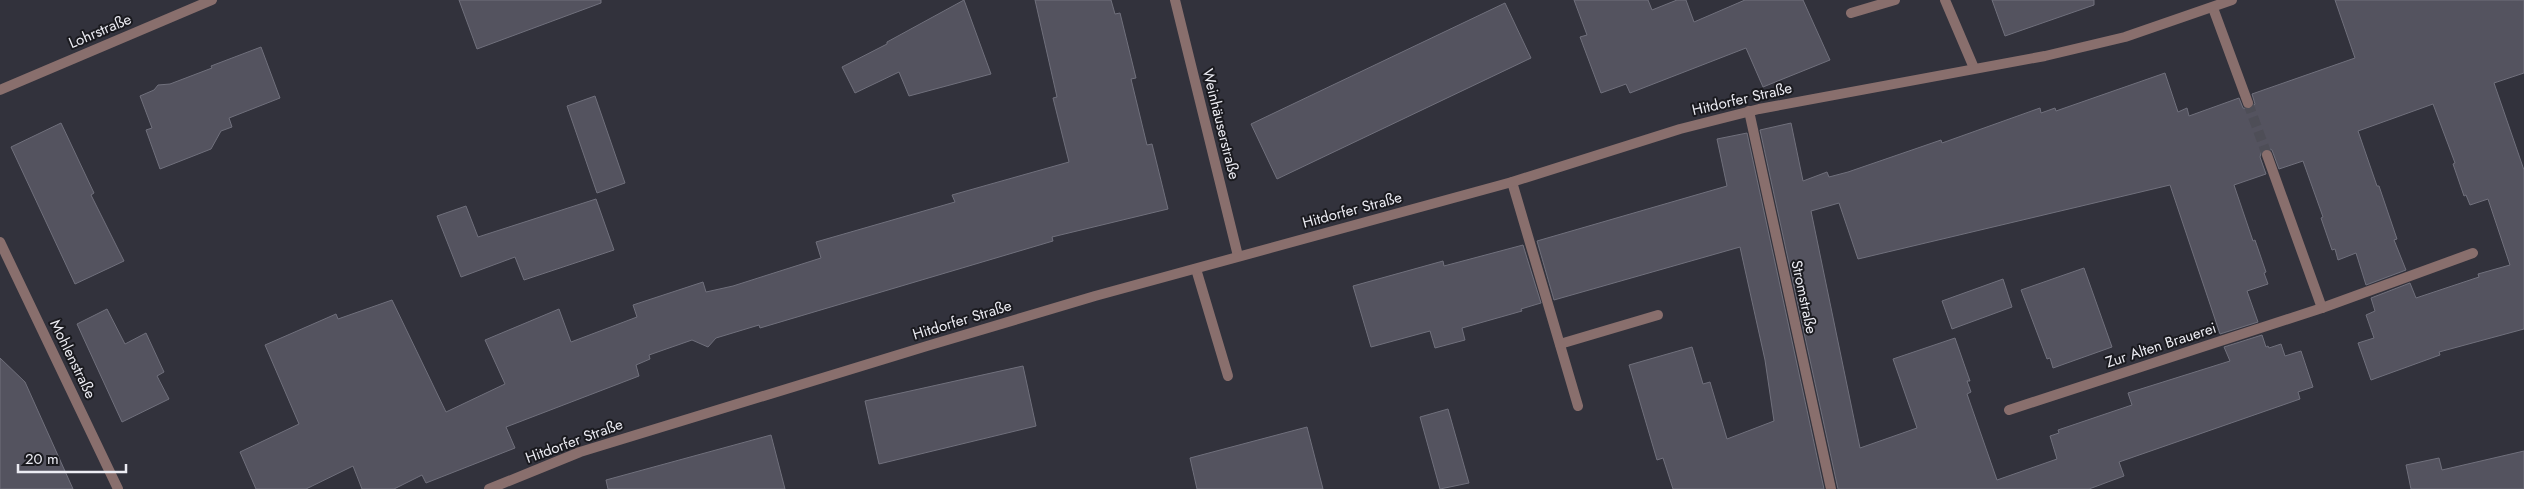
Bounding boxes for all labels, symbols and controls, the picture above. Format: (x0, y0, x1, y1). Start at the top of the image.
street label: Lohrstraße (65, 8, 135, 54)
street label: Weinhäuserstraße (1197, 66, 1245, 182)
street label: Hitdorfer Straße (1690, 77, 1795, 121)
street label: Hitdorfer Straße (1300, 186, 1404, 234)
street label: Stromstraße (1785, 258, 1823, 336)
street label: Hitdorfer Straße (910, 294, 1014, 345)
street label: Mohlenstraße (44, 316, 102, 402)
street label: Zur Alten Brauerei (2103, 317, 2219, 373)
street label: Hitdorfer Straße (522, 413, 626, 469)
scale bar (18, 442, 125, 474)
text: 20 m (25, 448, 59, 470)

